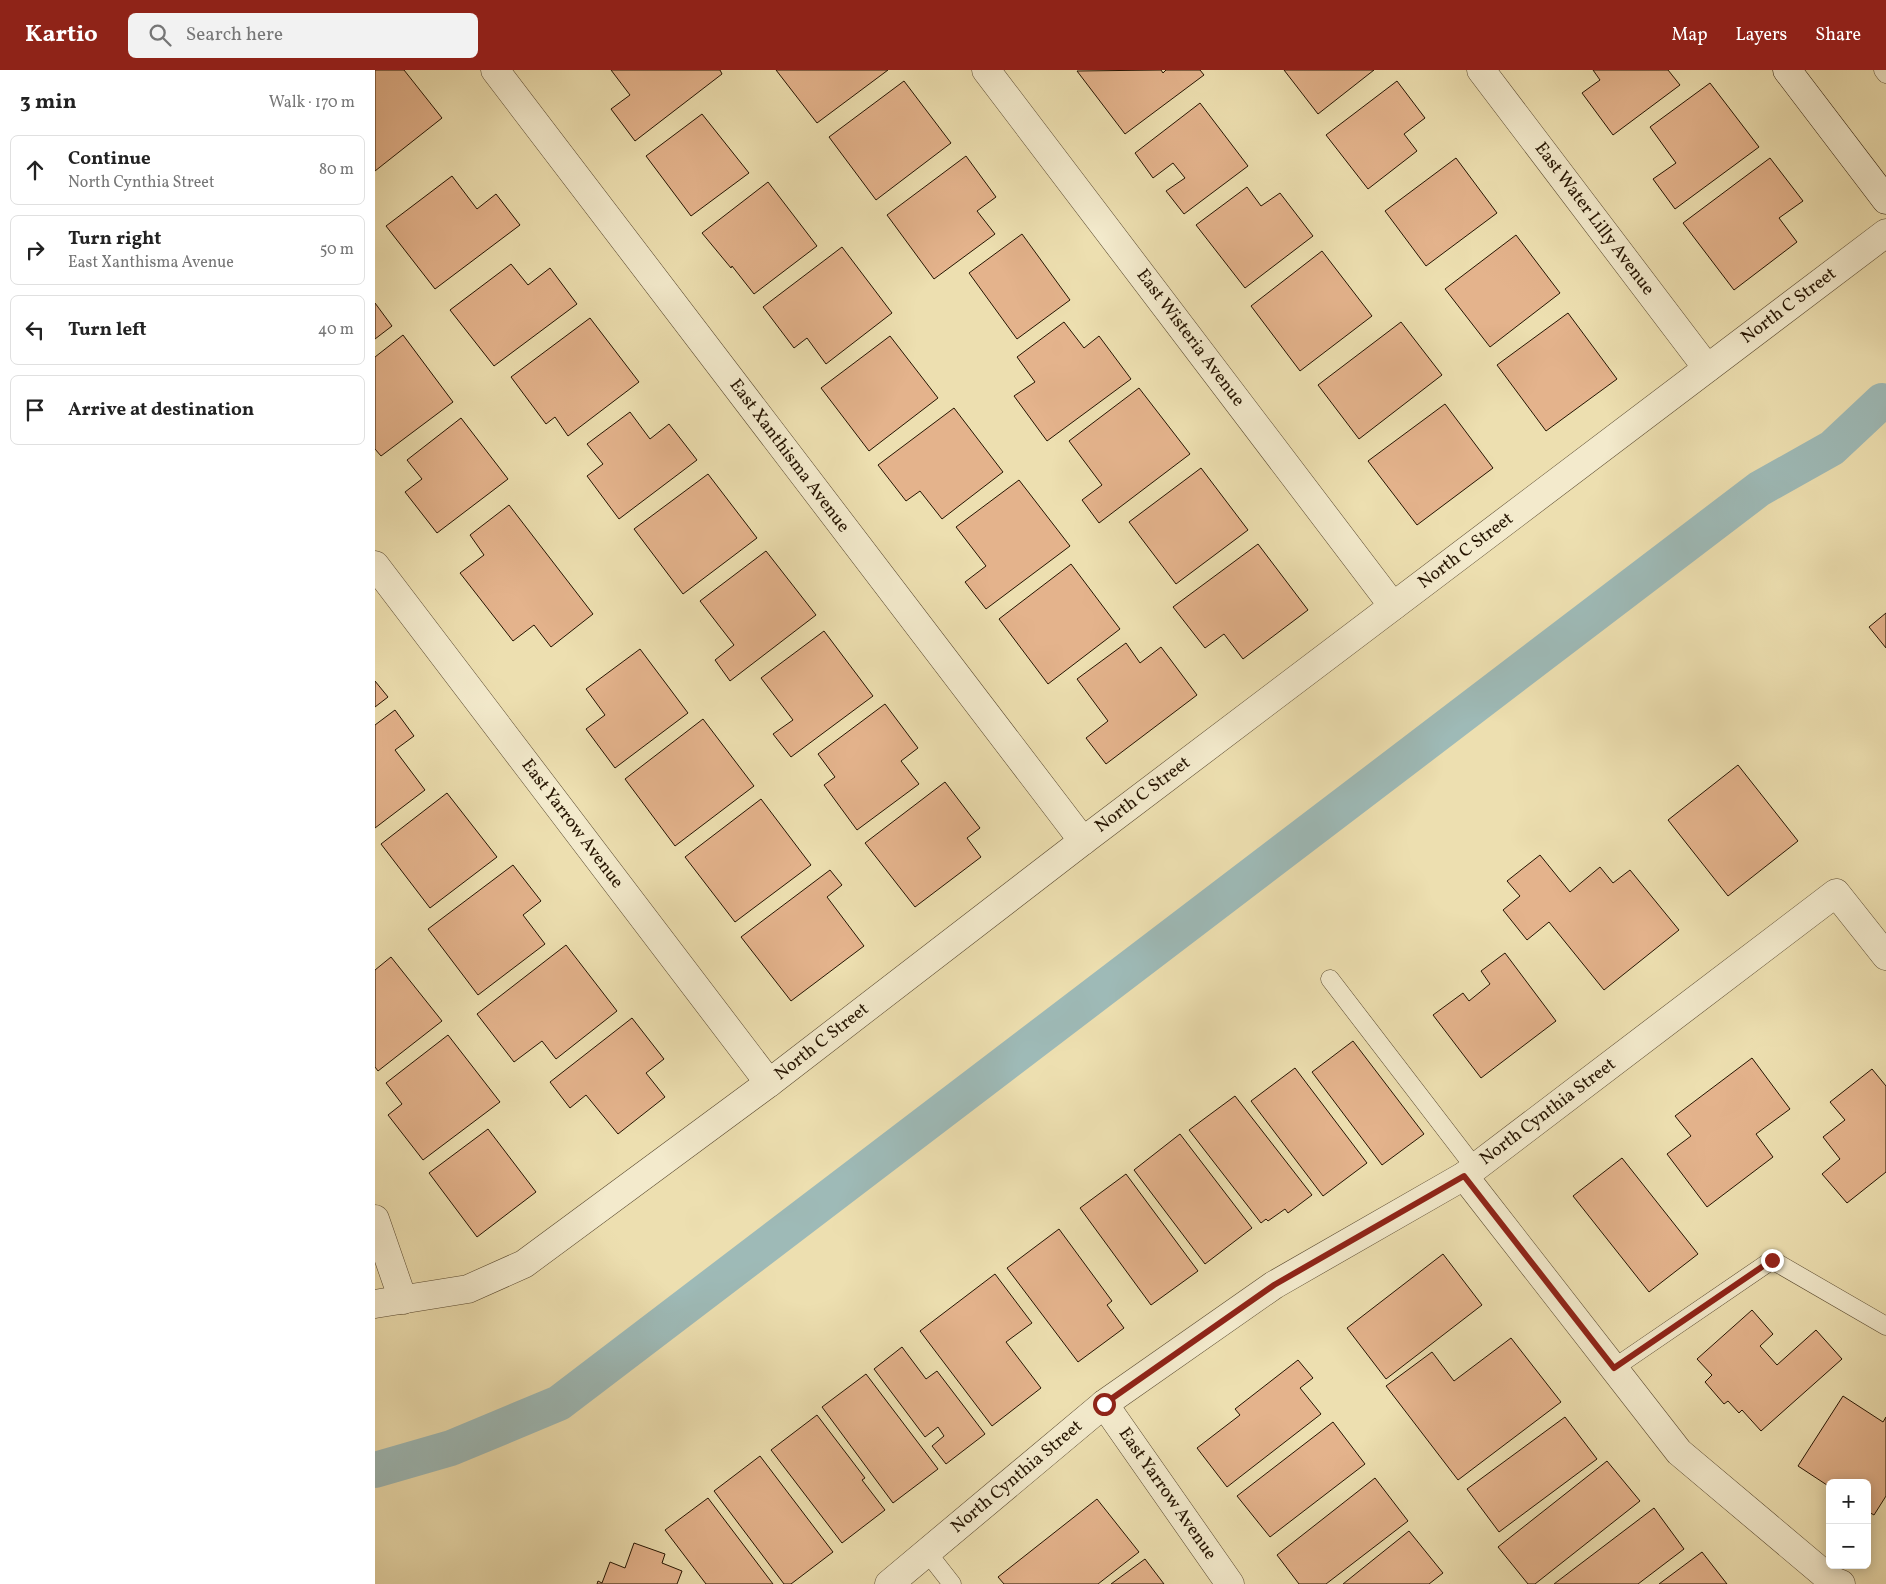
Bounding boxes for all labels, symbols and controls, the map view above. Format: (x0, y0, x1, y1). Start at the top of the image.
search box (128, 13, 478, 58)
text: Kartio (25, 18, 98, 52)
icon: search (146, 21, 174, 49)
text: Search here (186, 22, 283, 48)
text: Map (1671, 23, 1707, 48)
text: Layers (1735, 23, 1787, 48)
text: Share (1815, 23, 1861, 48)
text: 3 min (20, 88, 76, 117)
text: Walk · 170 m (269, 92, 355, 114)
street label: East Water Lilly Avenue (1528, 137, 1660, 301)
text: Continue (68, 146, 151, 172)
icon: ahead (21, 156, 49, 184)
text: 80 m (319, 159, 354, 181)
text: North Cynthia Street (68, 172, 215, 194)
text: Turn right (68, 226, 161, 252)
icon: right (21, 236, 49, 264)
text: 50 m (320, 239, 354, 261)
text: East Xanthisma Avenue (68, 252, 234, 274)
street label: North C Street (1736, 262, 1842, 350)
street label: East Wisteria Avenue (1130, 264, 1250, 412)
icon: left (21, 316, 49, 344)
text: Turn left (68, 317, 147, 343)
text: 40 m (318, 319, 354, 341)
street label: East Xanthisma Avenue (723, 374, 855, 538)
icon: arrive (21, 396, 49, 424)
text: Arrive at destination (68, 397, 254, 423)
street label: North C Street (1413, 507, 1519, 595)
street label: North C Street (1090, 751, 1196, 839)
street label: East Yarrow Avenue (515, 754, 629, 894)
street label: North C Street (770, 997, 874, 1087)
street label: North Cynthia Street (1475, 1052, 1621, 1172)
route end (1761, 1249, 1784, 1272)
route start (1093, 1393, 1116, 1416)
street label: North Cynthia Street (946, 1414, 1088, 1540)
street label: East Yarrow Avenue (1112, 1423, 1222, 1565)
map controls (1826, 1479, 1871, 1569)
button: + (1826, 1479, 1871, 1524)
button: − (1826, 1524, 1871, 1569)

